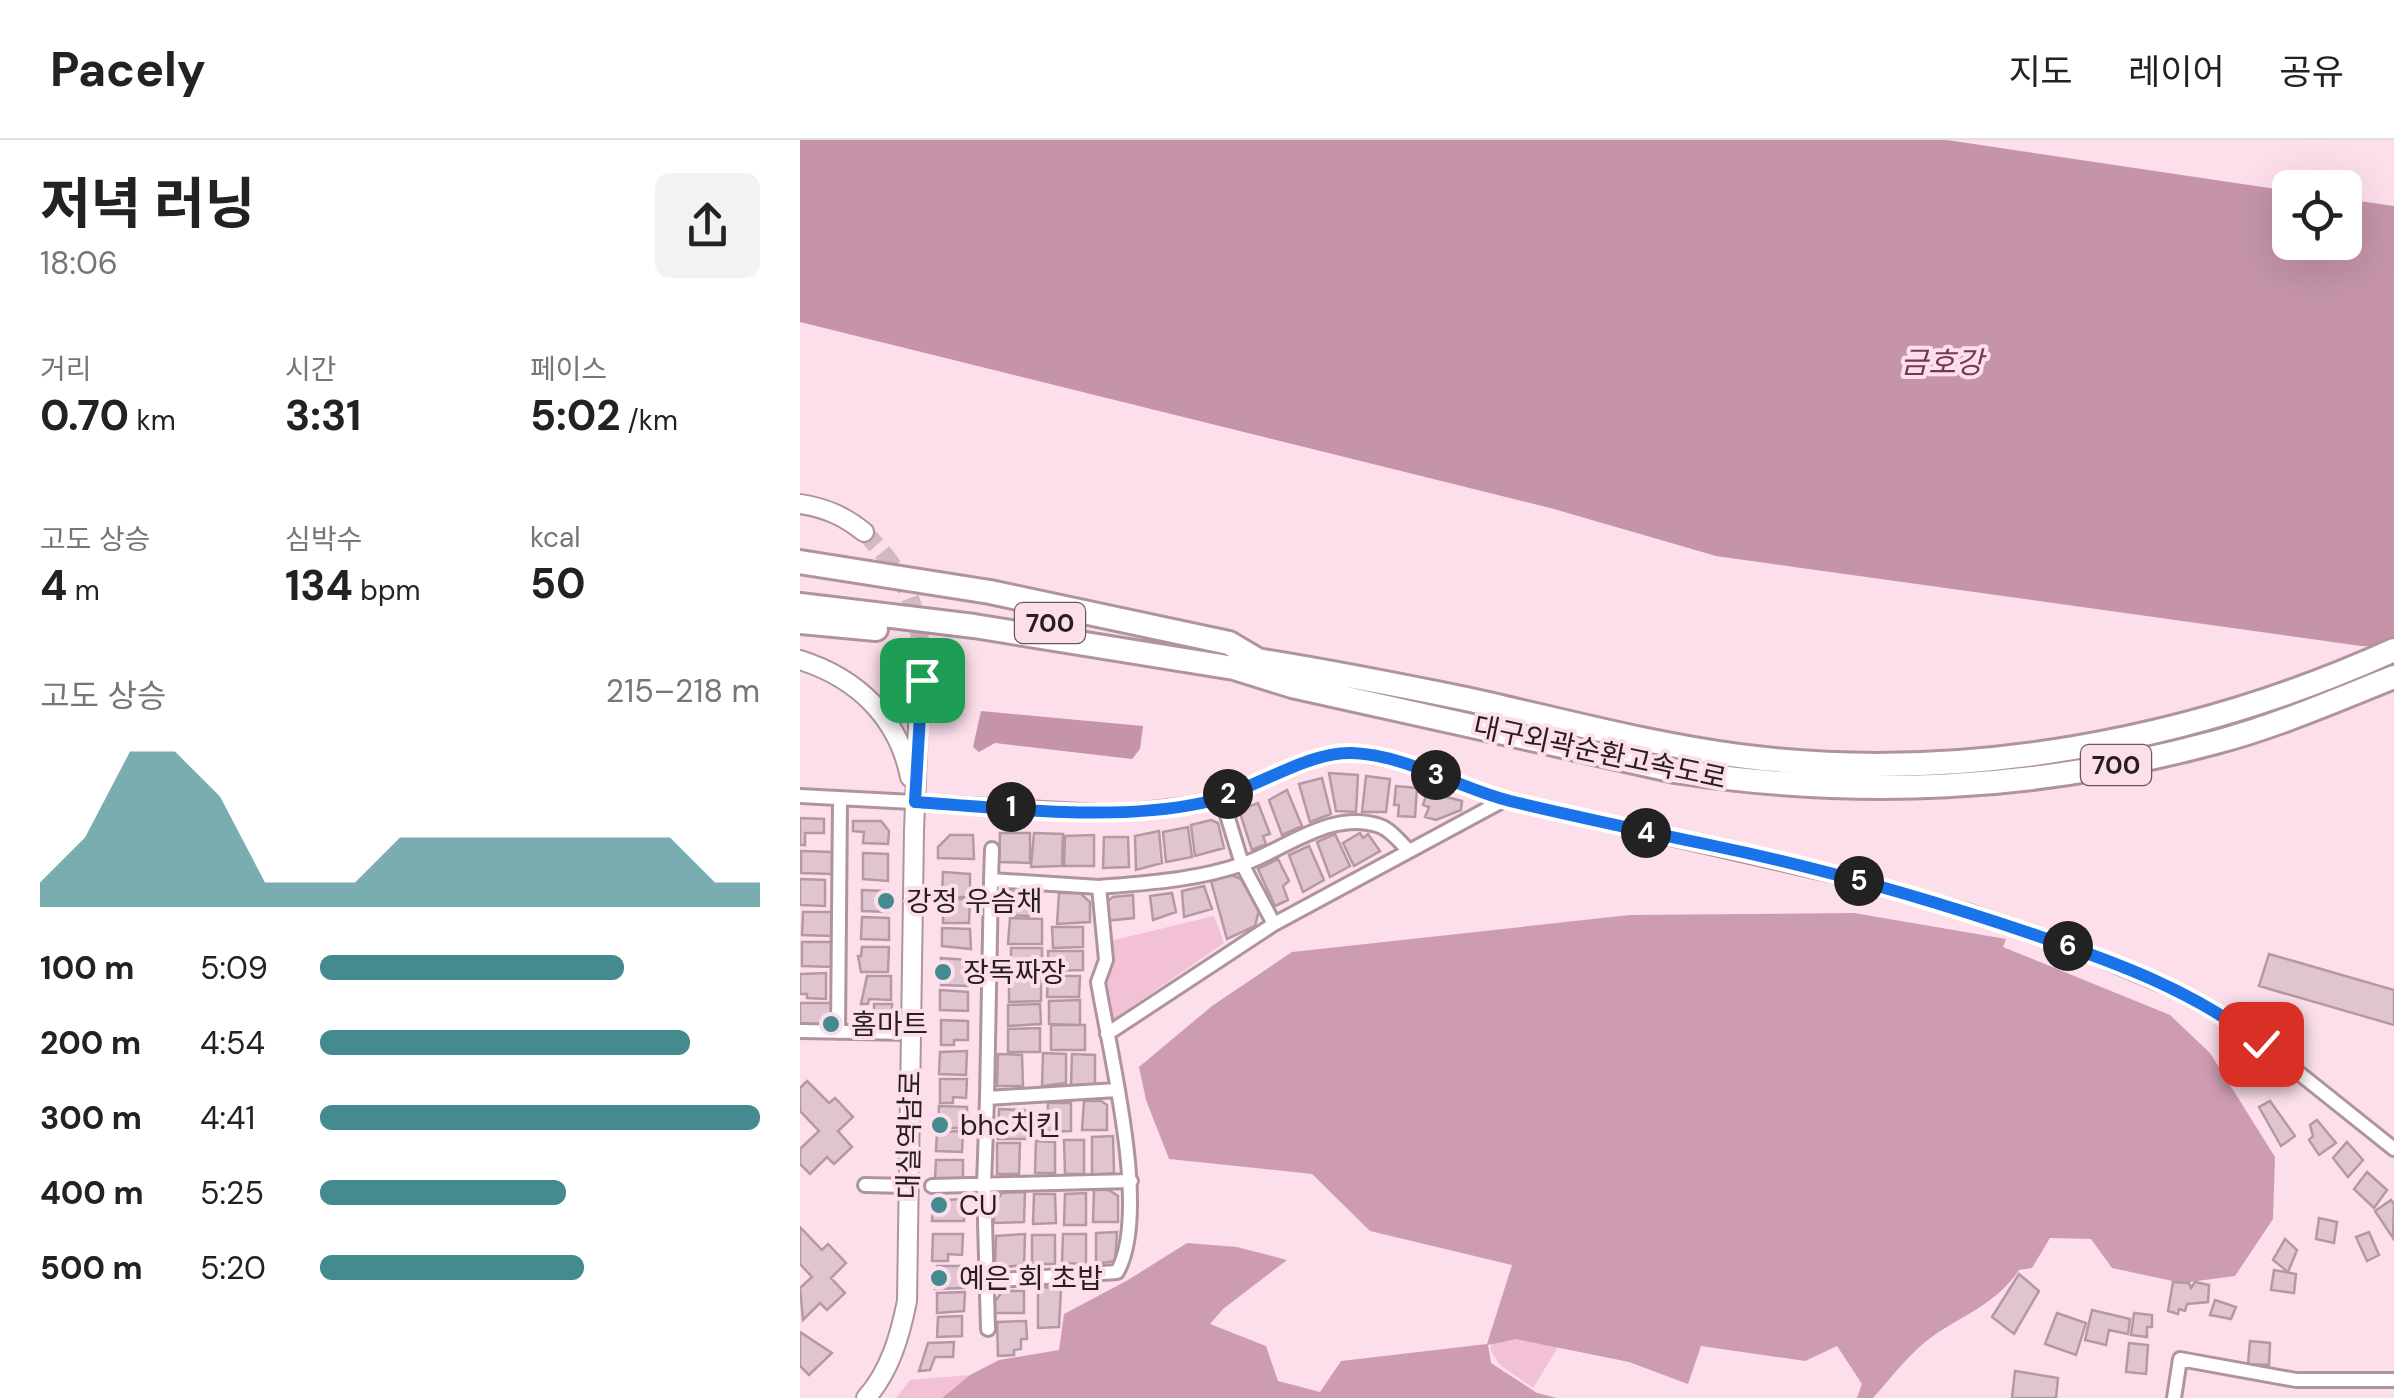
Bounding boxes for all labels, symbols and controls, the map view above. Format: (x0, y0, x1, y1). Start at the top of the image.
text: Pacely (50, 38, 206, 101)
text: 지도 (2009, 49, 2073, 95)
text: 레이어 (2128, 49, 2225, 95)
text: 공유 (2280, 49, 2344, 95)
text: 저녁 러닝 (40, 168, 255, 240)
map controls (2272, 170, 2362, 260)
button: locate (2272, 170, 2362, 260)
button: share (655, 173, 760, 278)
text: 18:06 (40, 242, 118, 284)
water label: 금호강 (1901, 343, 1987, 382)
text: 거리 (40, 351, 92, 388)
text: 시간 (285, 351, 337, 388)
text: 페이스 (530, 351, 607, 388)
text: 0.70 (40, 388, 129, 443)
text: 3:31 (285, 388, 361, 443)
text: 5:02 (530, 388, 620, 443)
text: km (129, 402, 176, 439)
text: /km (620, 402, 678, 439)
text: kcal (530, 519, 581, 556)
text: 고도 상승 (40, 521, 151, 558)
text: 심박수 (285, 521, 362, 558)
text: 50 (530, 556, 586, 611)
text: 4 (40, 558, 67, 613)
text: 134 (285, 558, 353, 613)
text: m (67, 572, 100, 609)
text: bpm (353, 572, 420, 609)
road number: 700 (1015, 603, 1085, 643)
pin (880, 638, 965, 723)
icon: arrive (895, 653, 950, 708)
text: 215–218 m (606, 670, 760, 712)
text: 고도 상승 (40, 675, 166, 717)
street label: 대구외곽순환고속도로 (1470, 708, 1730, 797)
road number: 700 (2081, 745, 2151, 785)
pin: 3 (1411, 750, 1461, 800)
text: 3 (1428, 756, 1444, 793)
pin: 2 (1203, 769, 1253, 819)
text: 2 (1220, 775, 1236, 812)
pin: 1 (986, 782, 1036, 832)
text: 1 (1006, 788, 1016, 825)
pin: 4 (1621, 808, 1671, 858)
text: 4 (1637, 814, 1655, 851)
pin: 5 (1834, 856, 1884, 906)
text: 5 (1850, 862, 1868, 899)
place label: 강정 우슴채 (906, 883, 1042, 920)
marker: 강정 우슴채 (875, 890, 897, 912)
pin: 6 (2043, 921, 2093, 971)
text: 6 (2059, 927, 2077, 964)
text: 100 m (40, 947, 134, 989)
text: 5:09 (200, 947, 268, 989)
place label: 장독짜장 (963, 954, 1066, 991)
marker: 장독짜장 (932, 961, 954, 983)
pin (2219, 1002, 2304, 1087)
place label: 홈마트 (851, 1006, 928, 1043)
marker: 홈마트 (820, 1013, 842, 1035)
icon: check (2234, 1017, 2289, 1072)
text: 200 m (40, 1022, 141, 1064)
text: 4:54 (200, 1022, 265, 1064)
street label: 대실역남로 (890, 1070, 929, 1200)
text: 300 m (40, 1097, 142, 1139)
text: 4:41 (200, 1097, 255, 1139)
place label: bhc치킨 (960, 1107, 1061, 1144)
marker: bhc치킨 (929, 1114, 951, 1136)
text: 400 m (40, 1172, 144, 1214)
text: 5:25 (200, 1172, 264, 1214)
place label: CU (959, 1187, 997, 1224)
marker: CU (928, 1194, 950, 1216)
text: 500 m (40, 1247, 143, 1289)
text: 5:20 (200, 1247, 266, 1289)
place label: 예은 회 초밥 (959, 1260, 1103, 1297)
marker: 예은 회 초밥 (928, 1267, 950, 1289)

